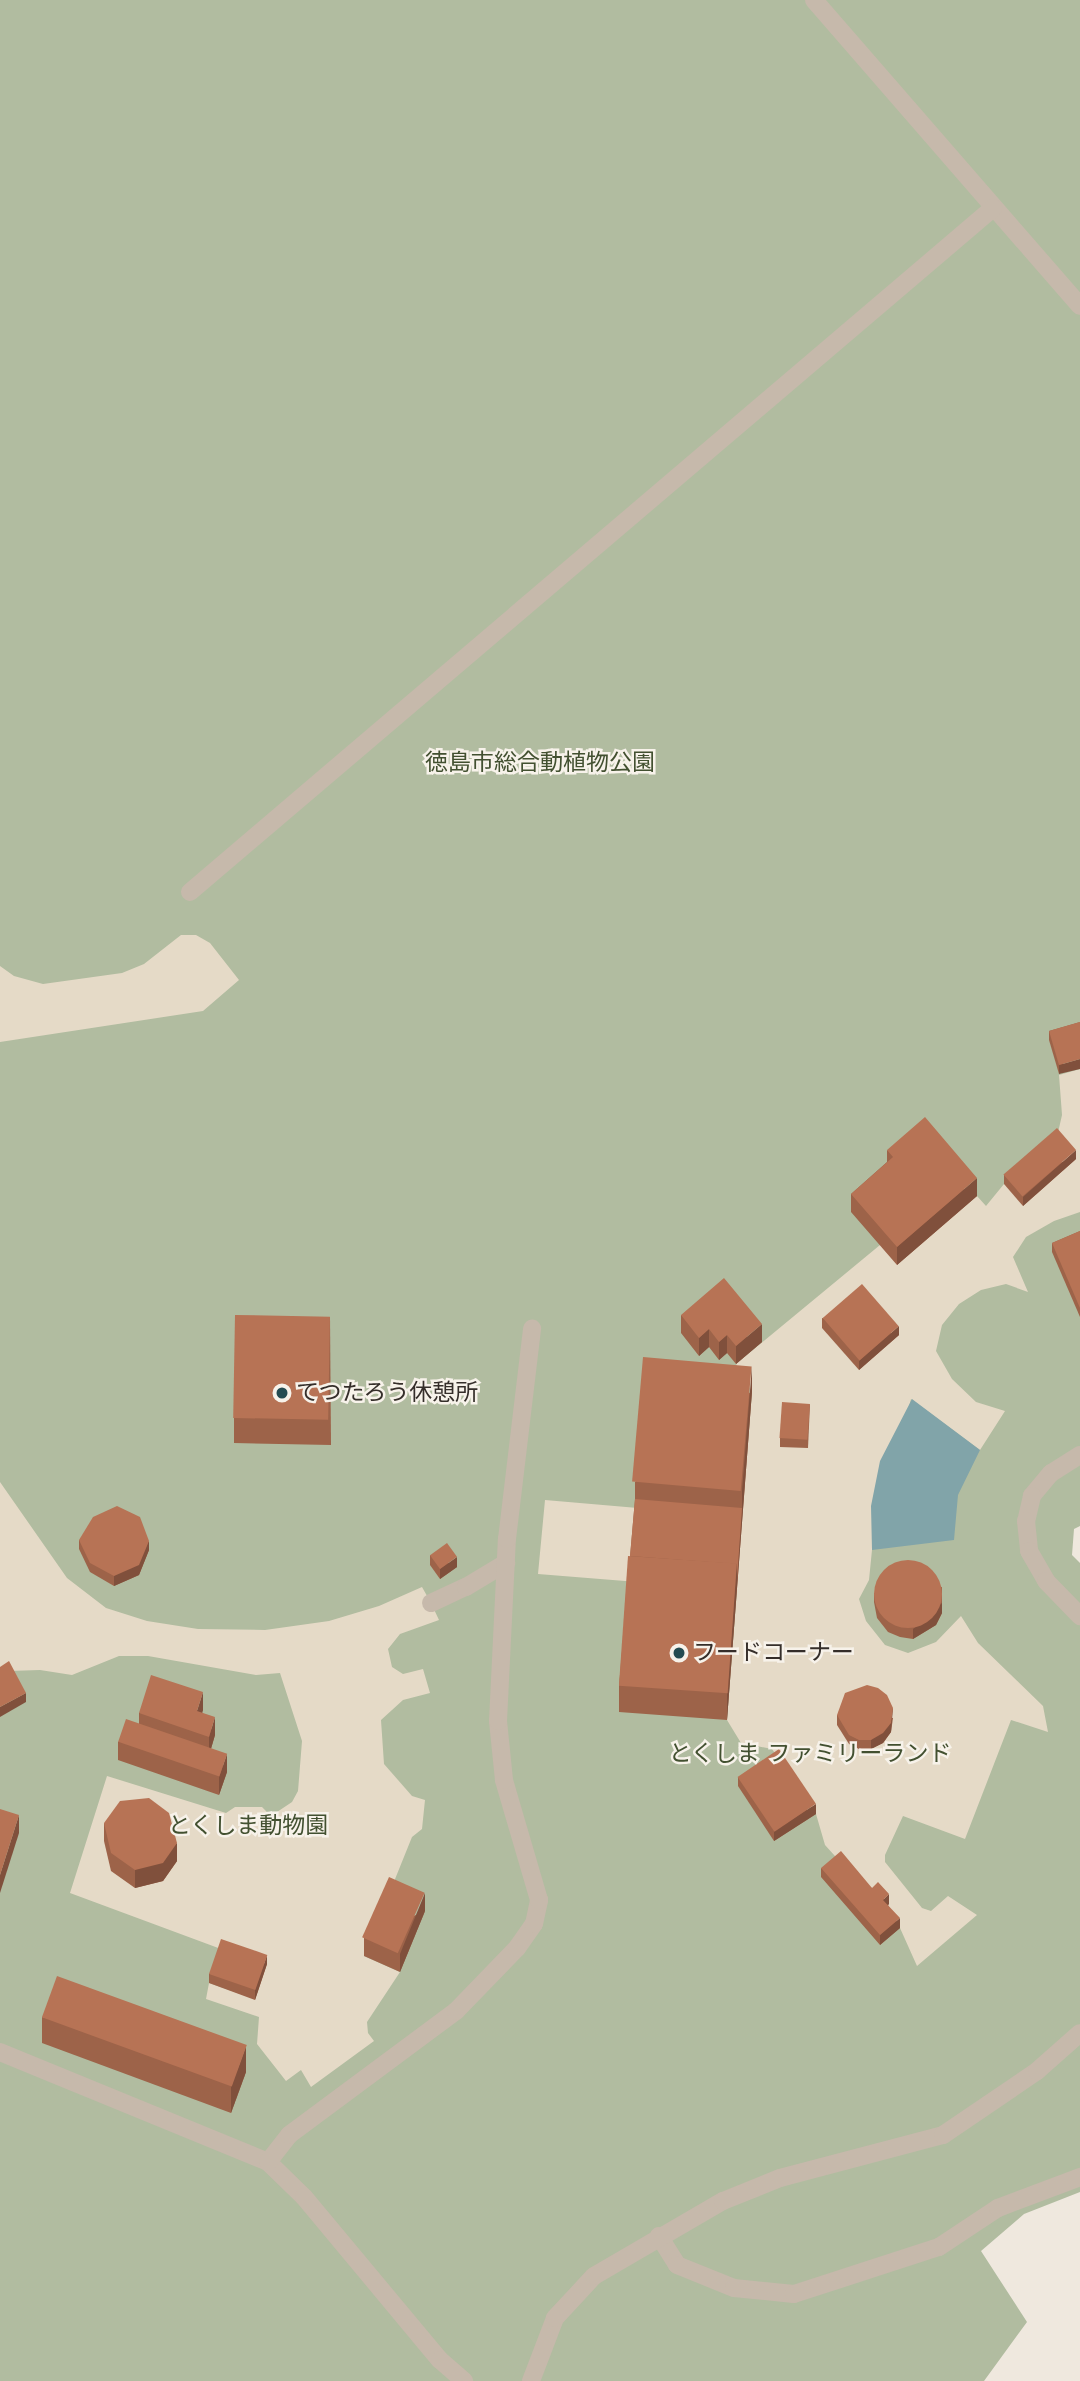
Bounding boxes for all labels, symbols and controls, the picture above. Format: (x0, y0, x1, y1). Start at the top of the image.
park label: 徳島市総合動植物公園 (425, 749, 655, 777)
place label: てつたろう休憩所 (296, 1379, 480, 1407)
marker: てつたろう休憩所 (274, 1385, 290, 1401)
place label: フードコーナー (693, 1639, 854, 1667)
marker: フードコーナー (671, 1645, 687, 1661)
park label: とくしま ファミリーランド (668, 1740, 952, 1768)
park label: とくしま動物園 (168, 1812, 328, 1840)

